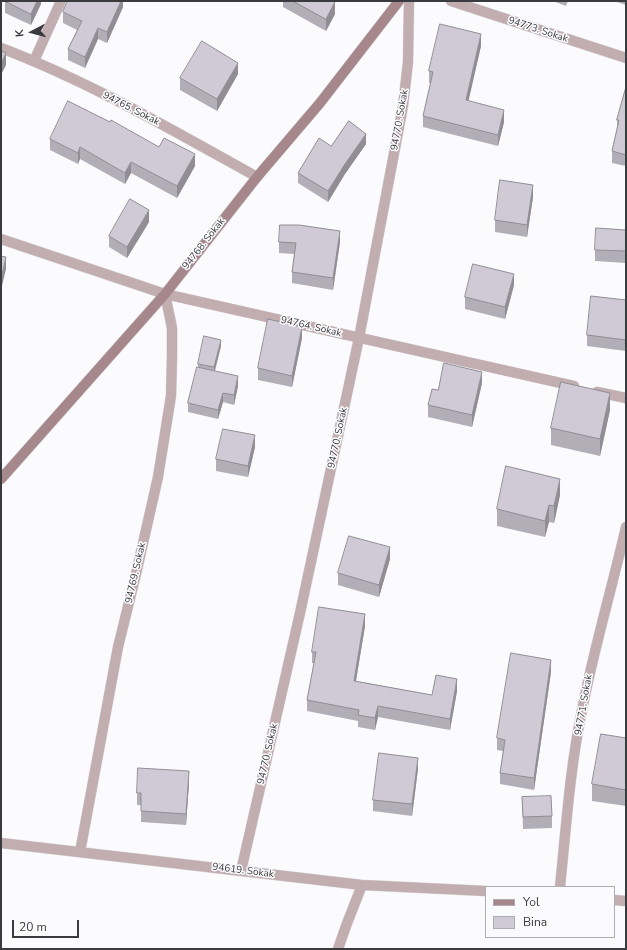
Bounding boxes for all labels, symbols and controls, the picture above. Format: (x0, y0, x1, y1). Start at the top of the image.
north arrow (12, 12, 52, 52)
street label: 94773. Sokak (507, 15, 569, 45)
text: K (12, 29, 27, 38)
street label: 94770. Sokak (389, 89, 411, 151)
street label: 94765. Sokak (101, 90, 161, 128)
street label: 94768. Sokak (180, 216, 228, 272)
street label: 94764. Sokak (280, 314, 342, 340)
street label: 94770. Sokak (326, 407, 350, 469)
street label: 94769. Sokak (123, 542, 149, 604)
street label: 94771. Sokak (573, 674, 595, 736)
street label: 94770. Sokak (255, 723, 281, 785)
street label: 94619. Sokak (212, 861, 274, 881)
legend (485, 886, 615, 938)
text: Yol (523, 894, 539, 910)
scale bar (14, 912, 81, 938)
text: Bina (523, 914, 547, 930)
text: 20 m (19, 919, 47, 935)

